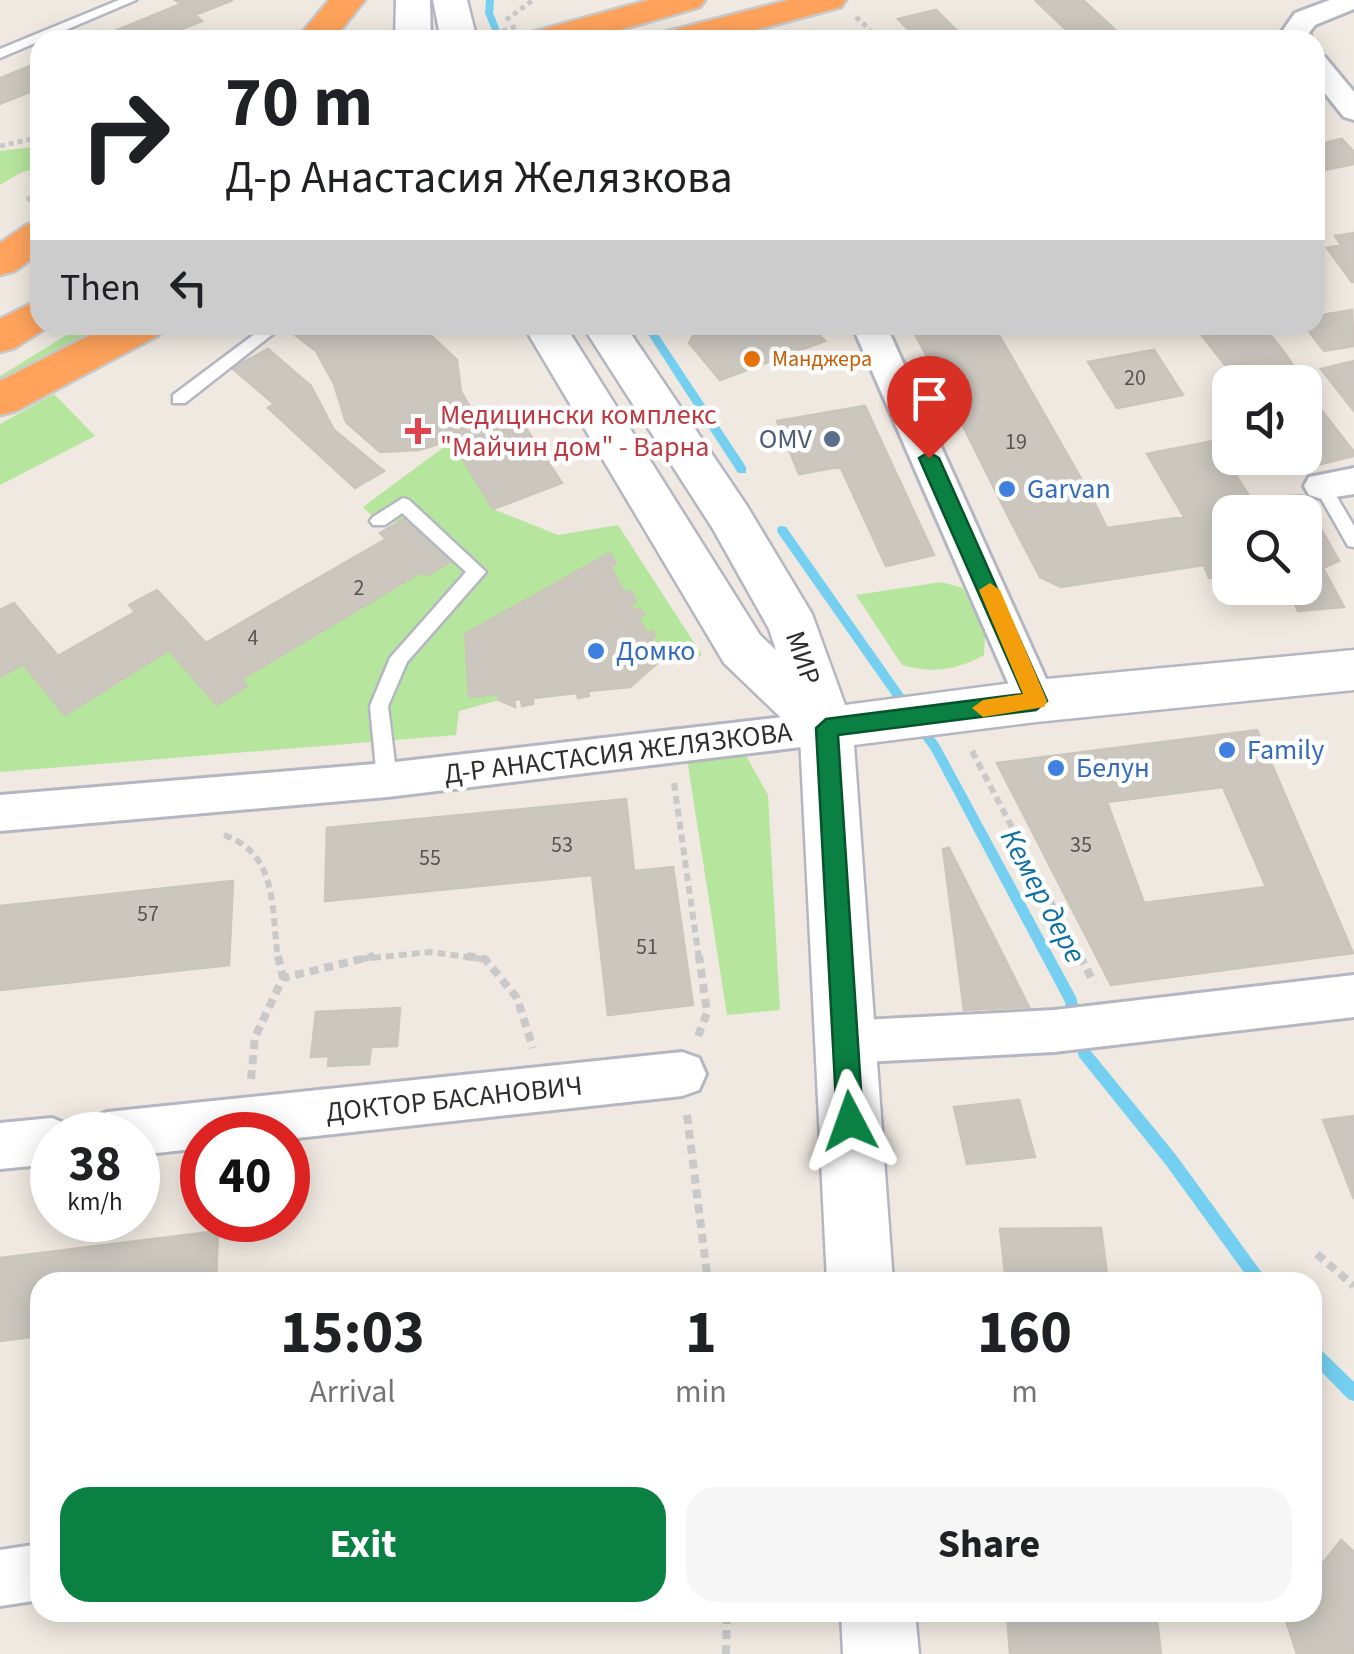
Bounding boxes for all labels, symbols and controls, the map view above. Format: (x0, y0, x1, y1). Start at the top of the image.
text: 70 m (225, 53, 373, 153)
icon: right (60, 70, 190, 200)
text: Д-р Анастасия Желязкова (225, 146, 733, 210)
icon: left (161, 260, 216, 315)
text: Then (60, 261, 141, 315)
place label: Манджера (772, 343, 872, 375)
marker: Манджера (741, 348, 763, 370)
pin (887, 356, 972, 459)
house number: 20 (1124, 362, 1146, 394)
map controls (1212, 365, 1322, 605)
button: sound (1212, 365, 1322, 475)
icon: arrive (902, 371, 957, 426)
place label: Медицински комплекс "Майчин дом" - Варна (440, 395, 717, 467)
marker: Медицински комплекс "Майчин дом" - Варна (405, 418, 431, 444)
place label: OMV (759, 419, 813, 459)
house number: 19 (1005, 426, 1027, 458)
marker: OMV (821, 428, 843, 450)
place label: Garvan (1027, 469, 1111, 509)
marker: Garvan (996, 478, 1018, 500)
button: search (1212, 495, 1322, 605)
house number: 2 (354, 572, 364, 604)
house number: 4 (248, 622, 259, 654)
street label: МИР (775, 626, 831, 690)
place label: Домко (616, 631, 696, 671)
marker: Домко (585, 640, 607, 662)
street label: Д-Р АНАСТАСИЯ ЖЕЛЯЗКОВА (442, 712, 795, 794)
place label: Family (1247, 730, 1324, 770)
marker: Family (1216, 739, 1238, 761)
place label: Белун (1076, 748, 1150, 788)
marker: Белун (1045, 757, 1067, 779)
water label: Кемер дере (989, 821, 1097, 971)
house number: 53 (551, 829, 573, 861)
house number: 35 (1070, 829, 1092, 861)
house number: 55 (419, 842, 441, 874)
house number: 57 (137, 898, 159, 930)
house number: 51 (636, 931, 658, 963)
street label: ДОКТОР БАСАНОВИЧ (324, 1066, 584, 1132)
position arrow (798, 1069, 902, 1173)
speed limit sign: 40 (180, 1112, 310, 1242)
text: 38 (69, 1129, 121, 1200)
text: km/h (67, 1184, 123, 1220)
text: 15:03 (280, 1291, 425, 1376)
text: 1 (685, 1291, 717, 1376)
text: 160 (977, 1291, 1072, 1376)
text: Arrival (309, 1369, 395, 1415)
text: min (675, 1369, 727, 1415)
text: m (1011, 1369, 1038, 1415)
button: Exit (60, 1487, 666, 1602)
button: Share (686, 1487, 1292, 1602)

